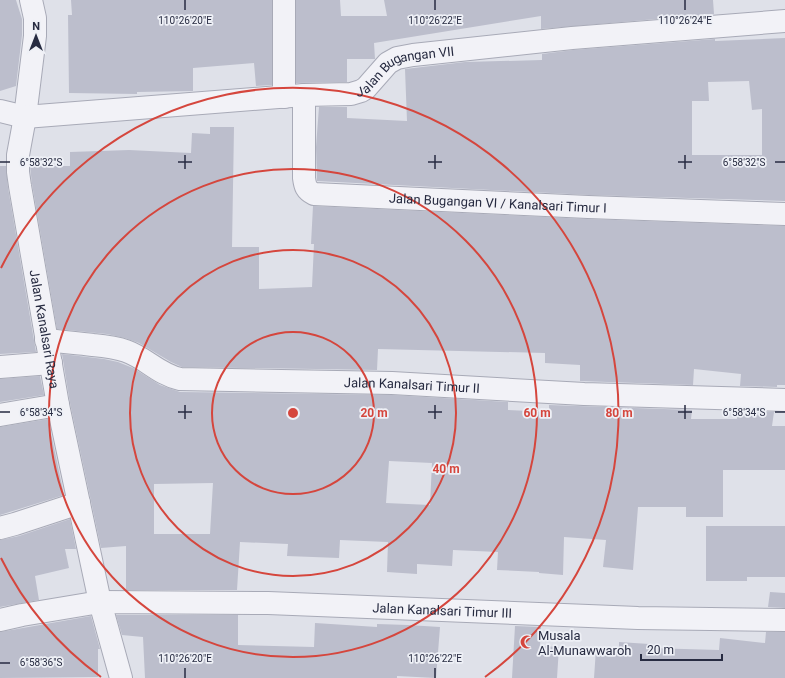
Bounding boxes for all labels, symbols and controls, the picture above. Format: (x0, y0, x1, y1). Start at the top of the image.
text: 110°26'20"E (158, 15, 212, 26)
text: 110°26'22"E (408, 15, 462, 26)
text: 110°26'24"E (658, 15, 712, 26)
north arrow (16, 16, 56, 56)
text: N (32, 20, 40, 33)
street label: Jalan Bugangan VII (354, 44, 455, 100)
text: 6°58'32"S (20, 157, 62, 168)
text: 6°58'32"S (723, 157, 765, 168)
street label: Jalan Bugangan VI / Kanalsari Timur I (389, 191, 607, 216)
street label: Jalan Kanalsari Raya (27, 269, 62, 390)
street label: Jalan Kanalsari Timur II (344, 375, 480, 396)
centre of rings (286, 406, 300, 420)
text: 20 m (360, 406, 388, 420)
text: 60 m (523, 406, 551, 420)
text: 80 m (605, 406, 633, 420)
text: 6°58'34"S (20, 407, 62, 418)
text: 6°58'34"S (723, 407, 765, 418)
text: 40 m (432, 462, 460, 476)
street label: Jalan Kanalsari Timur III (372, 600, 512, 621)
place label: Musala Al-Munawwaroh (538, 628, 631, 658)
mosque icon: Musala Al-Munawwaroh (519, 634, 535, 650)
scale bar (641, 636, 722, 662)
text: 20 m (647, 643, 674, 657)
text: 110°26'20"E (158, 653, 212, 664)
text: 110°26'22"E (408, 653, 462, 664)
text: 6°58'36"S (20, 657, 62, 668)

